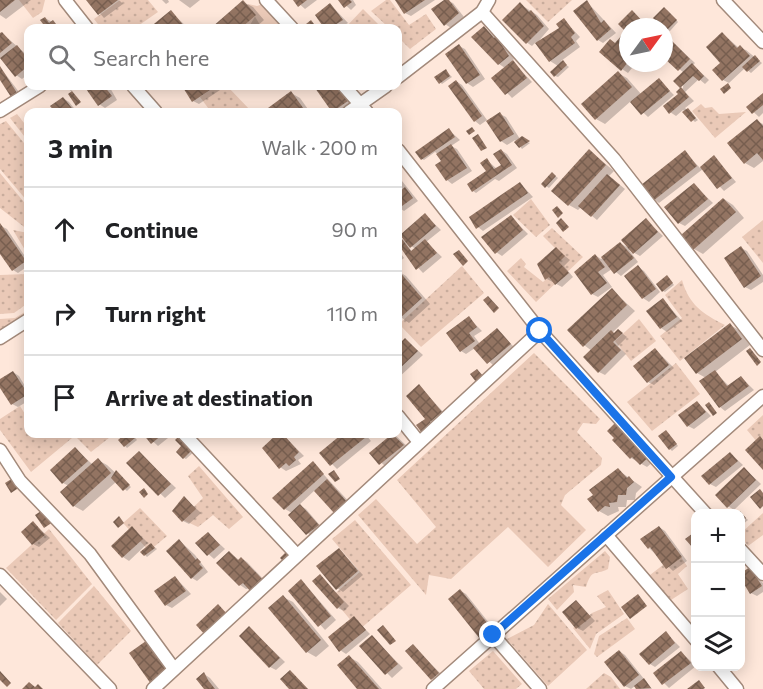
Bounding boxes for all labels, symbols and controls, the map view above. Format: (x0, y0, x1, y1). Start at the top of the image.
north arrow (619, 18, 673, 72)
search box (24, 24, 402, 90)
icon: search (45, 41, 78, 74)
text: Search here (93, 44, 209, 71)
text: 3 min (48, 132, 113, 163)
text: Walk · 200 m (261, 135, 378, 159)
icon: ahead (48, 213, 81, 246)
text: Continue (105, 216, 198, 243)
text: 90 m (332, 217, 378, 241)
icon: right (48, 297, 81, 330)
text: Turn right (105, 300, 206, 327)
text: 110 m (327, 301, 378, 325)
route start (526, 317, 552, 343)
icon: arrive (48, 381, 81, 414)
text: Arrive at destination (105, 384, 313, 411)
map controls (691, 509, 745, 671)
button: + (691, 509, 745, 563)
button: − (691, 563, 745, 617)
button: layers (691, 617, 745, 671)
route end (479, 621, 505, 647)

